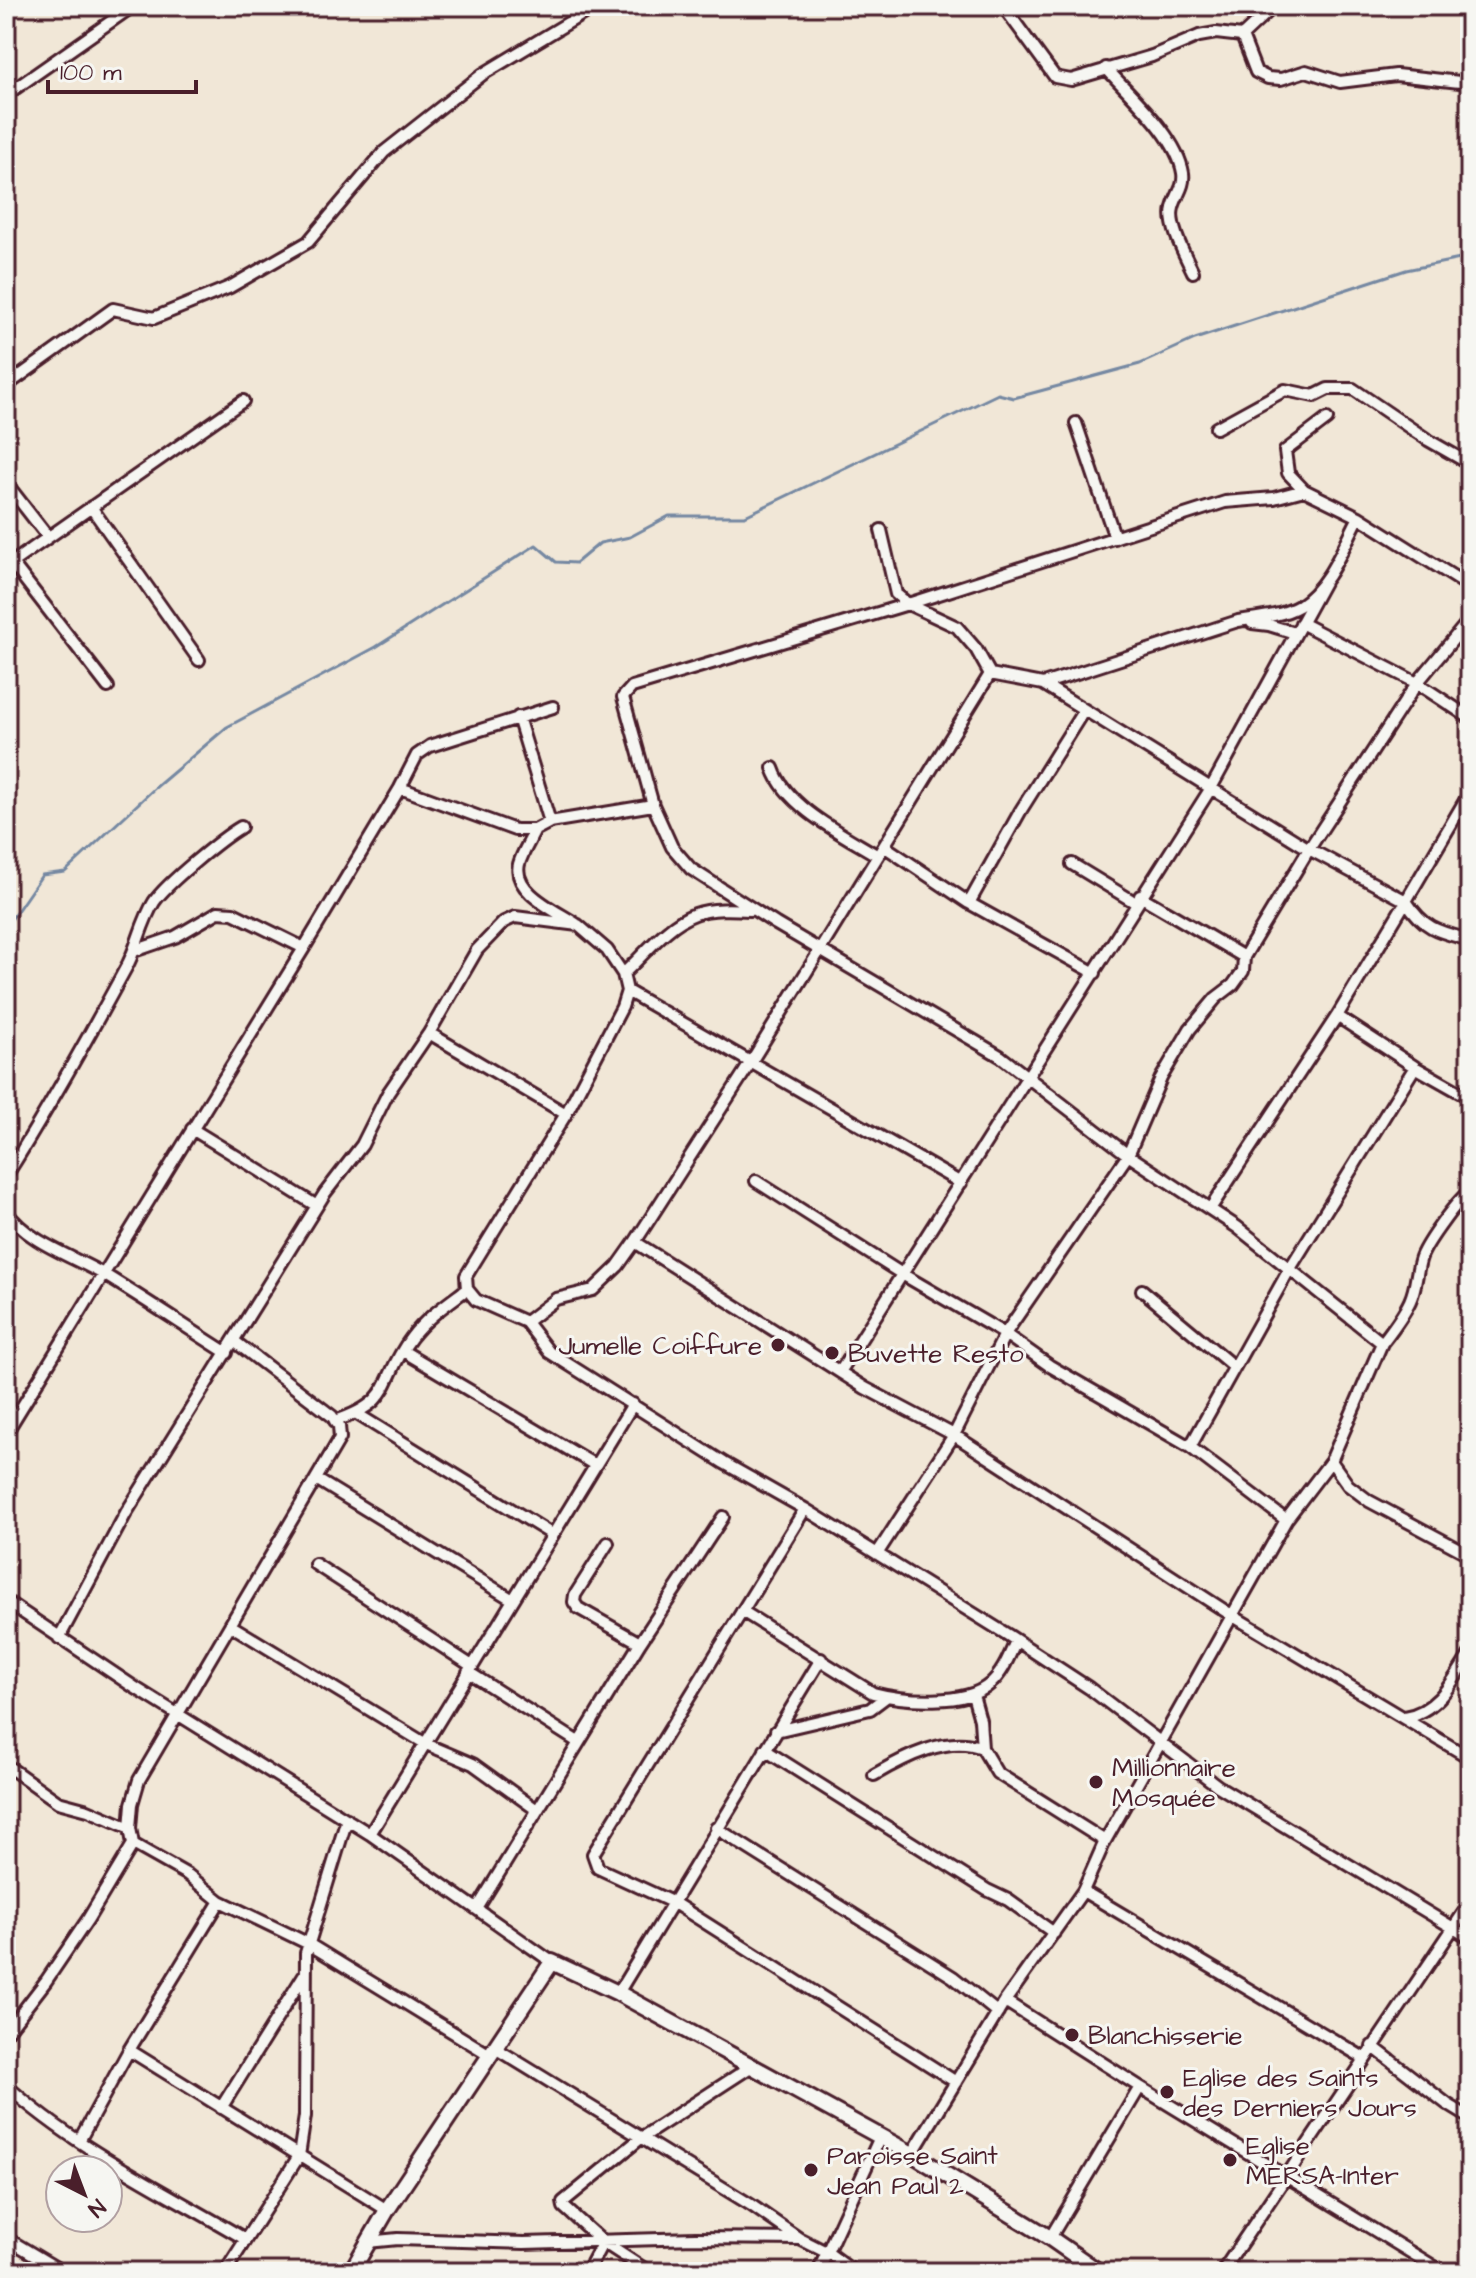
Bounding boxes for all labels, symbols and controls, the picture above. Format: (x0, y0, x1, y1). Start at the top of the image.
scale bar (48, 44, 196, 94)
text: 100 m (60, 56, 122, 90)
place label: Jumelle Coiffure (559, 1328, 762, 1364)
marker: Jumelle Coiffure (769, 1336, 787, 1354)
place label: Buvette Resto (848, 1336, 1024, 1372)
marker: Buvette Resto (823, 1344, 841, 1362)
place label: Millionnaire Mosquée (1112, 1750, 1236, 1816)
marker: Millionnaire Mosquée (1087, 1773, 1105, 1791)
place label: Blanchisserie (1088, 2018, 1243, 2054)
marker: Blanchisserie (1063, 2026, 1081, 2044)
place label: Eglise des Saints des Derniers Jours (1183, 2060, 1417, 2126)
marker: Eglise des Saints des Derniers Jours (1158, 2083, 1176, 2101)
place label: Eglise MERSA-Inter (1246, 2128, 1399, 2194)
place label: Paroisse Saint Jean Paul 2 (827, 2138, 998, 2204)
marker: Eglise MERSA-Inter (1221, 2151, 1239, 2169)
north arrow (44, 2154, 124, 2234)
marker: Paroisse Saint Jean Paul 2 (802, 2161, 820, 2179)
text: N (81, 2192, 112, 2224)

